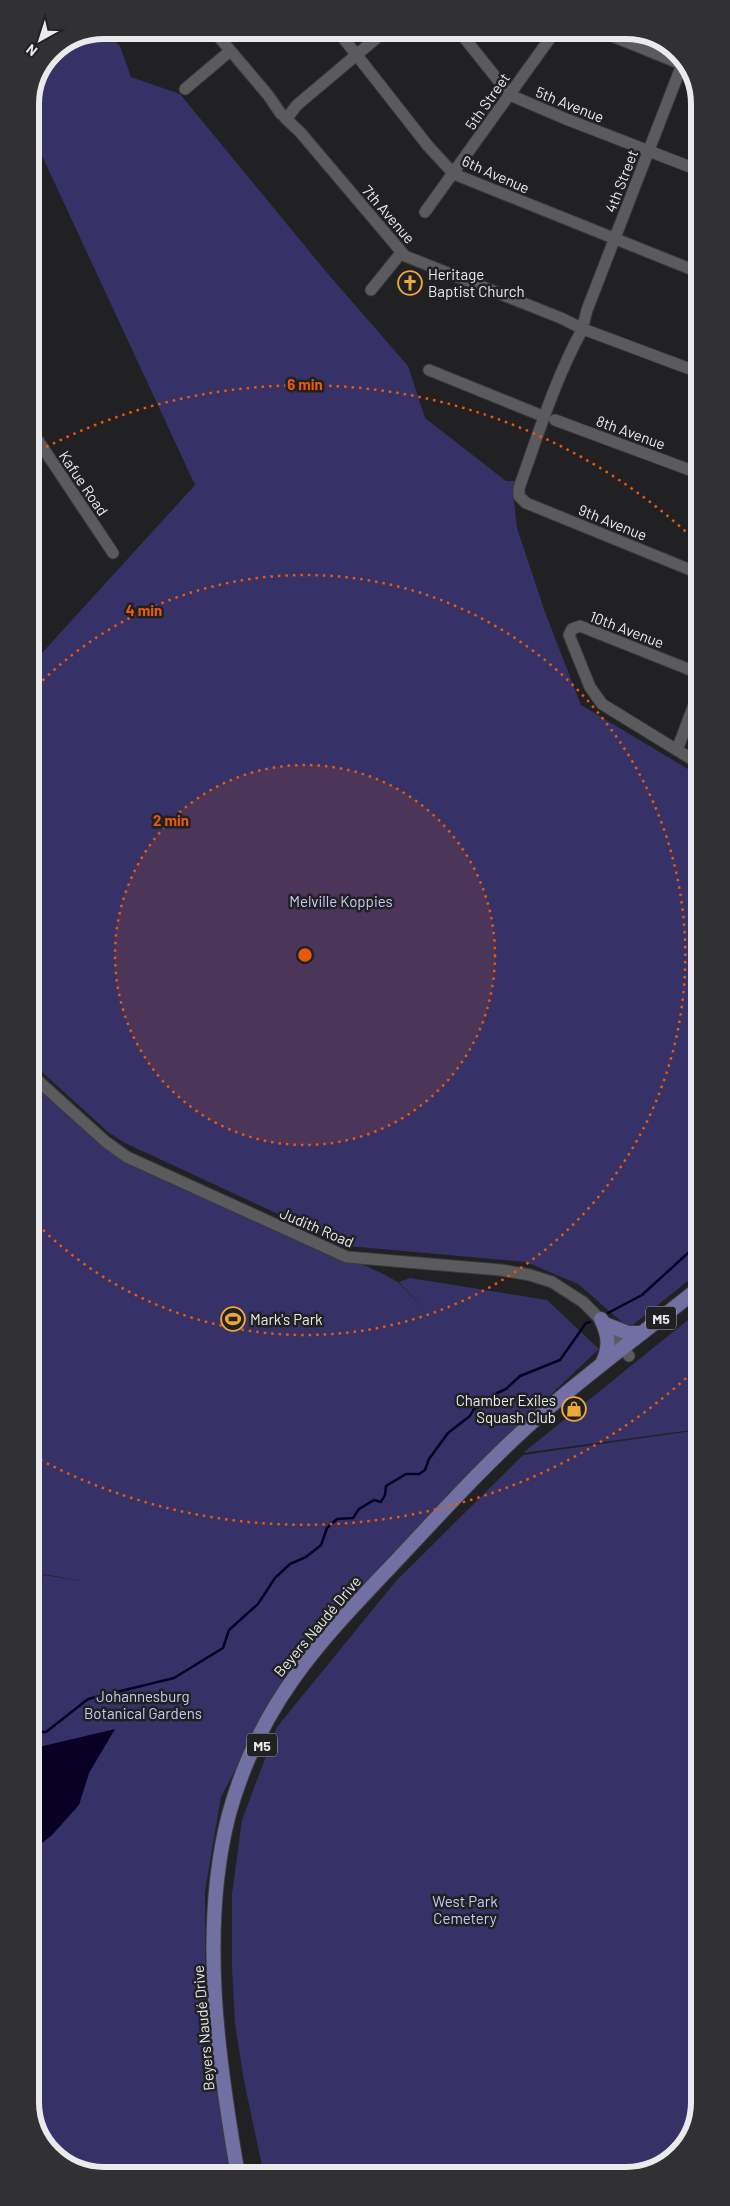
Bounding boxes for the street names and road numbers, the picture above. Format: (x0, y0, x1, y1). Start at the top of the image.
street label: 5th Street (461, 69, 513, 133)
street label: 5th Avenue (533, 82, 607, 126)
street label: 4th Street (601, 147, 641, 215)
street label: 6th Avenue (459, 151, 533, 197)
street label: 7th Avenue (359, 181, 419, 247)
street label: 8th Avenue (594, 411, 668, 453)
street label: Kafue Road (56, 447, 112, 519)
street label: 9th Avenue (576, 500, 650, 544)
street label: 10th Avenue (587, 607, 667, 651)
street label: Judith Road (277, 1203, 357, 1251)
road number: M5 (646, 1306, 676, 1330)
street label: Beyers Naudé Drive (270, 1572, 364, 1680)
road number: M5 (247, 1734, 277, 1756)
street label: Beyers Naudé Drive (189, 1964, 217, 2092)

